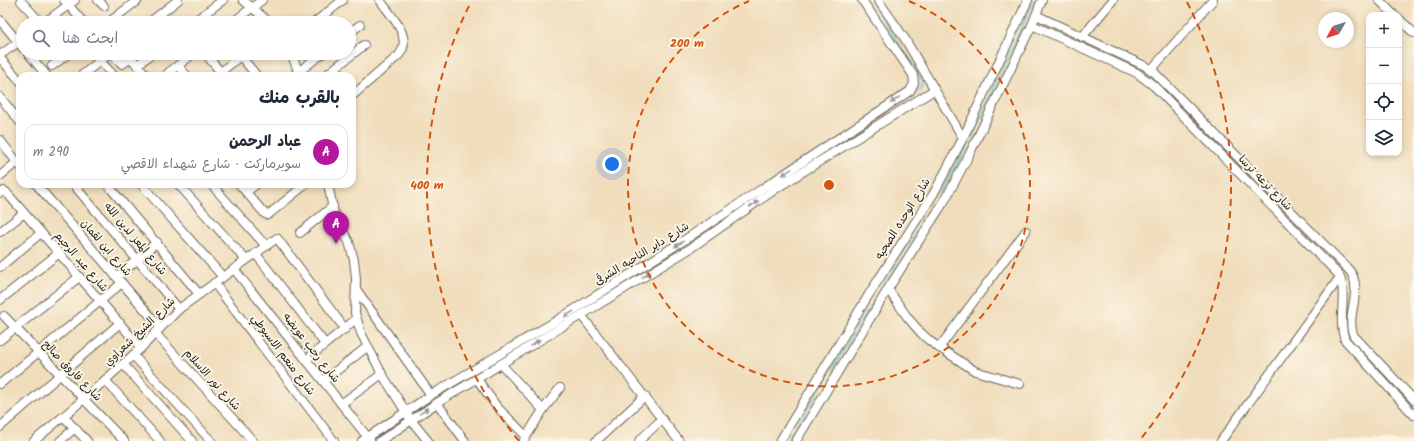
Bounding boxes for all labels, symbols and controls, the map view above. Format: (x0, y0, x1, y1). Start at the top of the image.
north arrow (1318, 12, 1354, 48)
map controls (1366, 12, 1402, 156)
button: + (1366, 12, 1402, 48)
search box (16, 16, 356, 60)
icon: search (30, 27, 52, 49)
text: ابحث هنا (62, 27, 118, 51)
text: 200 m (670, 34, 704, 53)
button: − (1366, 48, 1402, 84)
button: locate (1366, 84, 1402, 120)
text: بالقرب منك (259, 85, 340, 112)
one-way arrow (890, 96, 900, 104)
button: layers (1366, 120, 1402, 156)
text: عباد الرحمن (229, 130, 301, 154)
text: 290 m (33, 142, 69, 163)
text: A (322, 142, 330, 163)
street label: شارع ترعه ترسا (1234, 151, 1296, 215)
text: سوبرماركت · شارع شهداء الاقصي (121, 154, 301, 175)
your location (602, 154, 622, 174)
one-way arrow (782, 168, 792, 176)
street label: شارع الوحده الصحيه (871, 175, 935, 263)
text: 400 m (410, 176, 444, 195)
centre of rings (822, 178, 836, 192)
street label: شارع المعز لدين الله (99, 199, 171, 279)
one-way arrow (749, 200, 759, 208)
pin: A (323, 211, 349, 244)
street label: شارع ابن لقمان (76, 215, 136, 281)
street label: شارع داير الناحيه الشرقى (591, 218, 693, 290)
street label: شارع عبد الرحيم (50, 228, 112, 296)
one-way arrow (673, 240, 684, 248)
one-way arrow (640, 272, 652, 279)
street label: شارع الشيخ شعراوي (100, 293, 180, 371)
street label: شارع رجب عويضه (278, 309, 344, 387)
one-way arrow (563, 310, 575, 317)
street label: شارع منعم الاسيوطي (246, 311, 320, 400)
street label: شارع فاروق صالح (38, 336, 106, 406)
one-way arrow (529, 340, 541, 347)
street label: شارع نور الاسلام (179, 345, 245, 415)
one-way arrow (418, 408, 430, 415)

